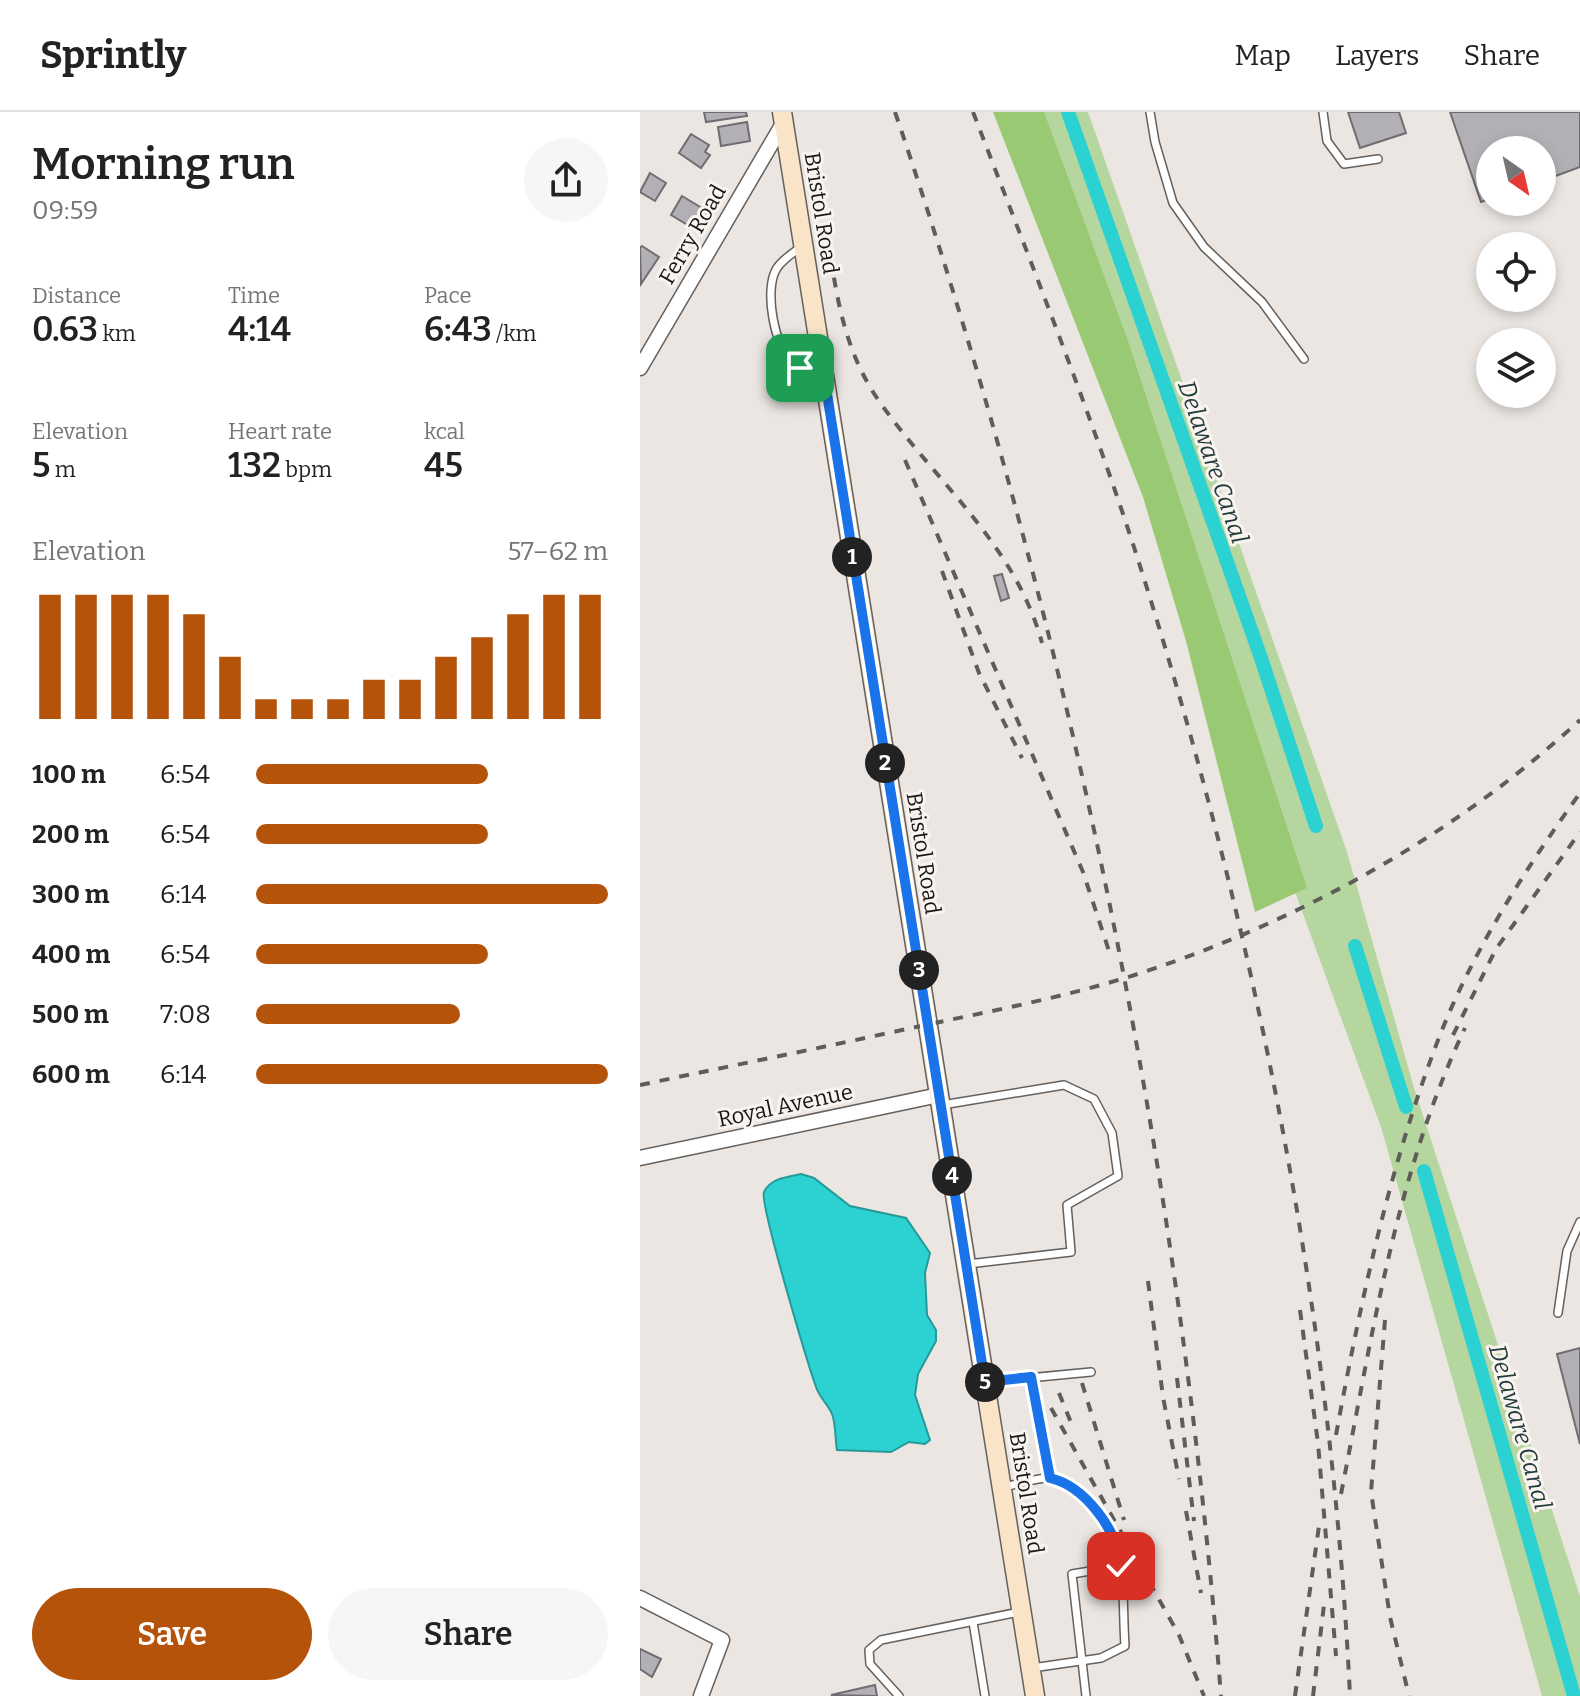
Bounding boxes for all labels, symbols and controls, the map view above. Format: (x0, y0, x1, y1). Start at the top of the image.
text: Sprintly (40, 32, 186, 78)
text: Map (1234, 39, 1291, 72)
text: Layers (1335, 39, 1419, 72)
text: Share (1463, 39, 1540, 72)
north arrow (1476, 136, 1556, 216)
map controls (1476, 136, 1556, 408)
text: Morning run (32, 138, 295, 191)
button: share (524, 138, 608, 222)
street label: Bristol Road (799, 150, 844, 276)
street label: Ferry Road (653, 180, 732, 289)
text: 09:59 (32, 195, 98, 226)
button: locate (1476, 232, 1556, 312)
text: Distance (32, 282, 121, 309)
text: Time (228, 282, 280, 309)
text: Pace (424, 282, 472, 309)
text: 0.63 (32, 309, 98, 350)
text: 4:14 (228, 309, 291, 350)
text: 6:43 (424, 309, 492, 350)
text: km (98, 320, 136, 347)
text: /km (492, 320, 536, 347)
button: layers (1476, 328, 1556, 408)
pin (766, 334, 834, 402)
icon: arrive (778, 346, 822, 390)
water label: Delaware Canal (1172, 377, 1254, 547)
text: Elevation (32, 418, 128, 445)
text: Heart rate (228, 418, 332, 445)
text: kcal (424, 418, 465, 445)
text: 5 (32, 445, 50, 486)
text: 132 (228, 445, 281, 486)
text: 45 (424, 445, 463, 486)
text: m (50, 456, 76, 483)
text: bpm (281, 456, 332, 483)
text: Elevation (32, 536, 145, 567)
text: 57–62 m (507, 536, 608, 567)
pin: 1 (832, 537, 872, 577)
text: 1 (847, 543, 857, 570)
pin: 2 (865, 743, 905, 783)
text: 2 (879, 749, 891, 776)
text: 100 m (32, 759, 106, 790)
text: 6:54 (160, 759, 210, 790)
street label: Bristol Road (901, 790, 946, 916)
text: 200 m (32, 819, 109, 850)
text: 6:54 (160, 819, 210, 850)
text: 300 m (32, 879, 109, 910)
text: 6:14 (160, 879, 207, 910)
text: 400 m (32, 939, 110, 970)
text: 6:54 (160, 939, 210, 970)
pin: 3 (899, 950, 939, 990)
text: 3 (913, 956, 925, 983)
text: 500 m (32, 999, 109, 1030)
text: 7:08 (160, 999, 211, 1030)
text: 600 m (32, 1059, 110, 1090)
text: 6:14 (160, 1059, 207, 1090)
street label: Royal Avenue (715, 1078, 855, 1133)
pin: 4 (932, 1156, 972, 1196)
text: 4 (945, 1162, 959, 1189)
water label: Delaware Canal (1483, 1341, 1557, 1513)
pin: 5 (965, 1362, 1005, 1402)
text: 5 (979, 1368, 991, 1395)
street label: Bristol Road (1004, 1430, 1049, 1556)
pin (1087, 1532, 1155, 1600)
icon: check (1099, 1544, 1143, 1588)
button: Save (32, 1588, 312, 1680)
button: Share (328, 1588, 608, 1680)

